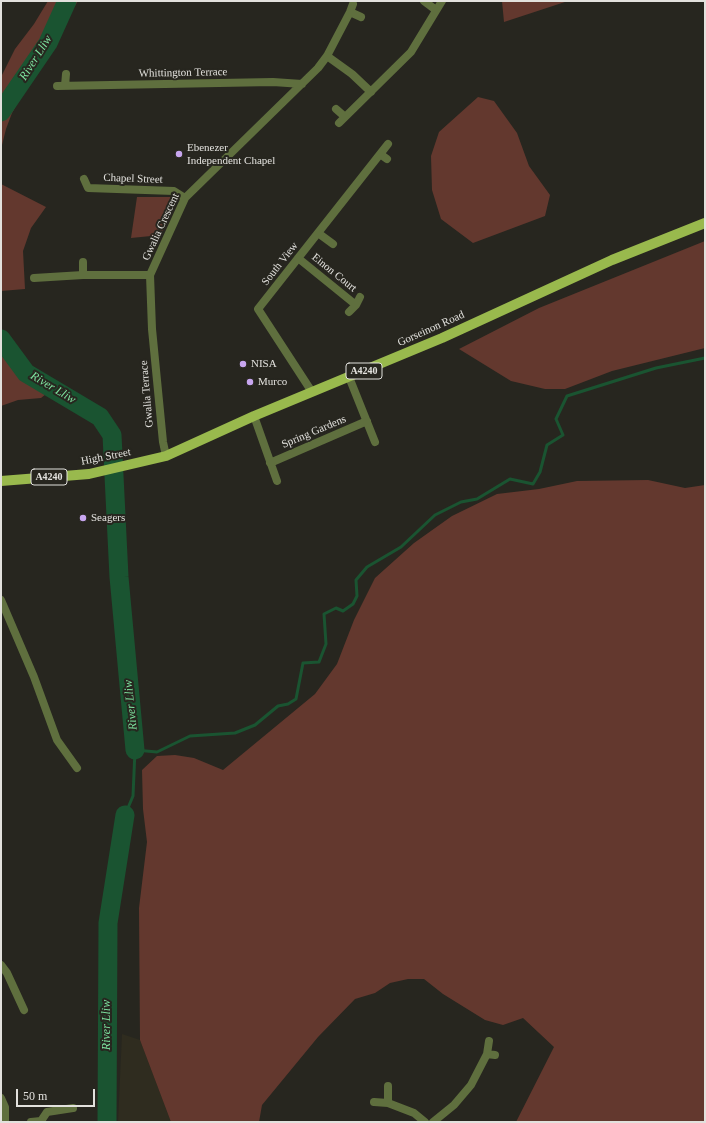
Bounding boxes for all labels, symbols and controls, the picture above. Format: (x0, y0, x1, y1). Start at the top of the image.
water label: River Lliw (17, 33, 55, 83)
street label: Whittington Terrace (139, 66, 227, 80)
place label: Ebenezer Independent Chapel (187, 141, 275, 167)
marker: Ebenezer Independent Chapel (174, 149, 184, 159)
street label: Chapel Street (103, 171, 163, 187)
street label: Gwalia Crescent (140, 191, 182, 263)
street label: South View (259, 240, 301, 288)
street label: Einon Court (309, 251, 359, 295)
street label: Gorseinon Road (396, 308, 466, 350)
place label: NISA (251, 357, 277, 371)
marker: NISA (238, 359, 248, 369)
street label: Gwalia Terrace (137, 360, 157, 428)
road number: A4240 (346, 363, 382, 379)
water label: River Lliw (28, 369, 78, 407)
place label: Murco (258, 375, 287, 389)
marker: Murco (245, 377, 255, 387)
street label: Spring Gardens (280, 412, 348, 452)
street label: High Street (80, 446, 132, 468)
road number: A4240 (31, 469, 67, 485)
place label: Seagers (91, 511, 125, 525)
marker: Seagers (78, 513, 88, 523)
water label: River Lliw (121, 679, 141, 731)
water label: River Lliw (100, 1000, 114, 1050)
scale bar (18, 1081, 97, 1107)
text: 50 m (23, 1089, 47, 1103)

